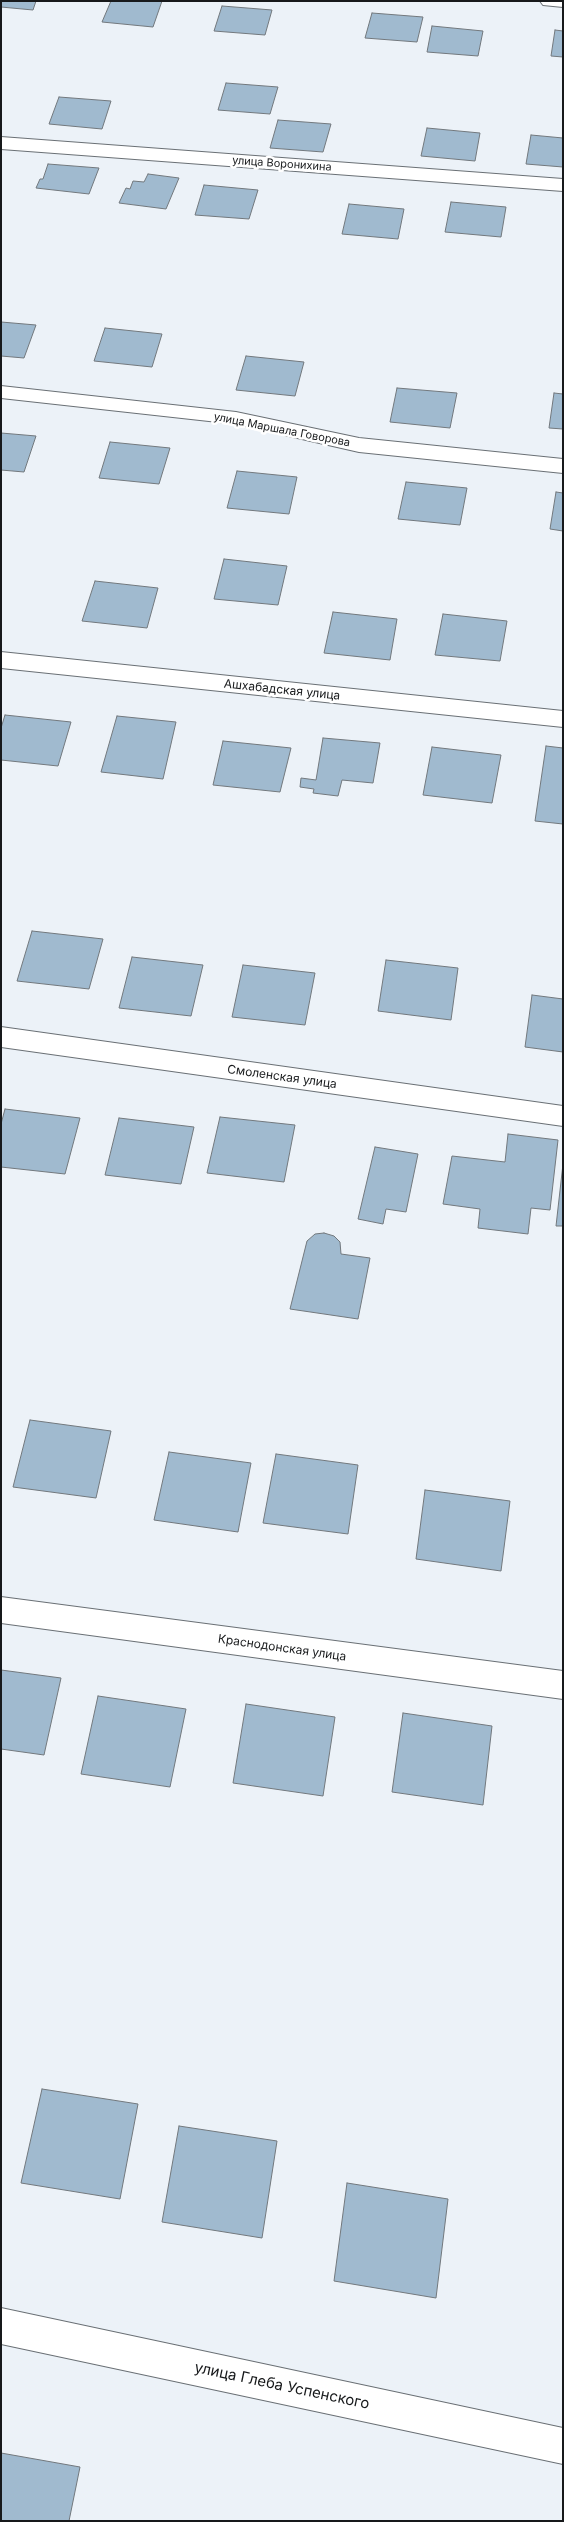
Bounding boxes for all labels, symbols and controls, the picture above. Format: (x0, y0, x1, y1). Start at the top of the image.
street label: улица Воронихина (232, 154, 332, 174)
street label: улица Маршала Говорова (213, 410, 351, 450)
street label: Ашхабадская улица (223, 677, 341, 703)
street label: Смоленская улица (226, 1062, 338, 1092)
street label: Краснодонская улица (217, 1632, 347, 1664)
street label: улица Глеба Успенского (193, 2359, 371, 2413)

